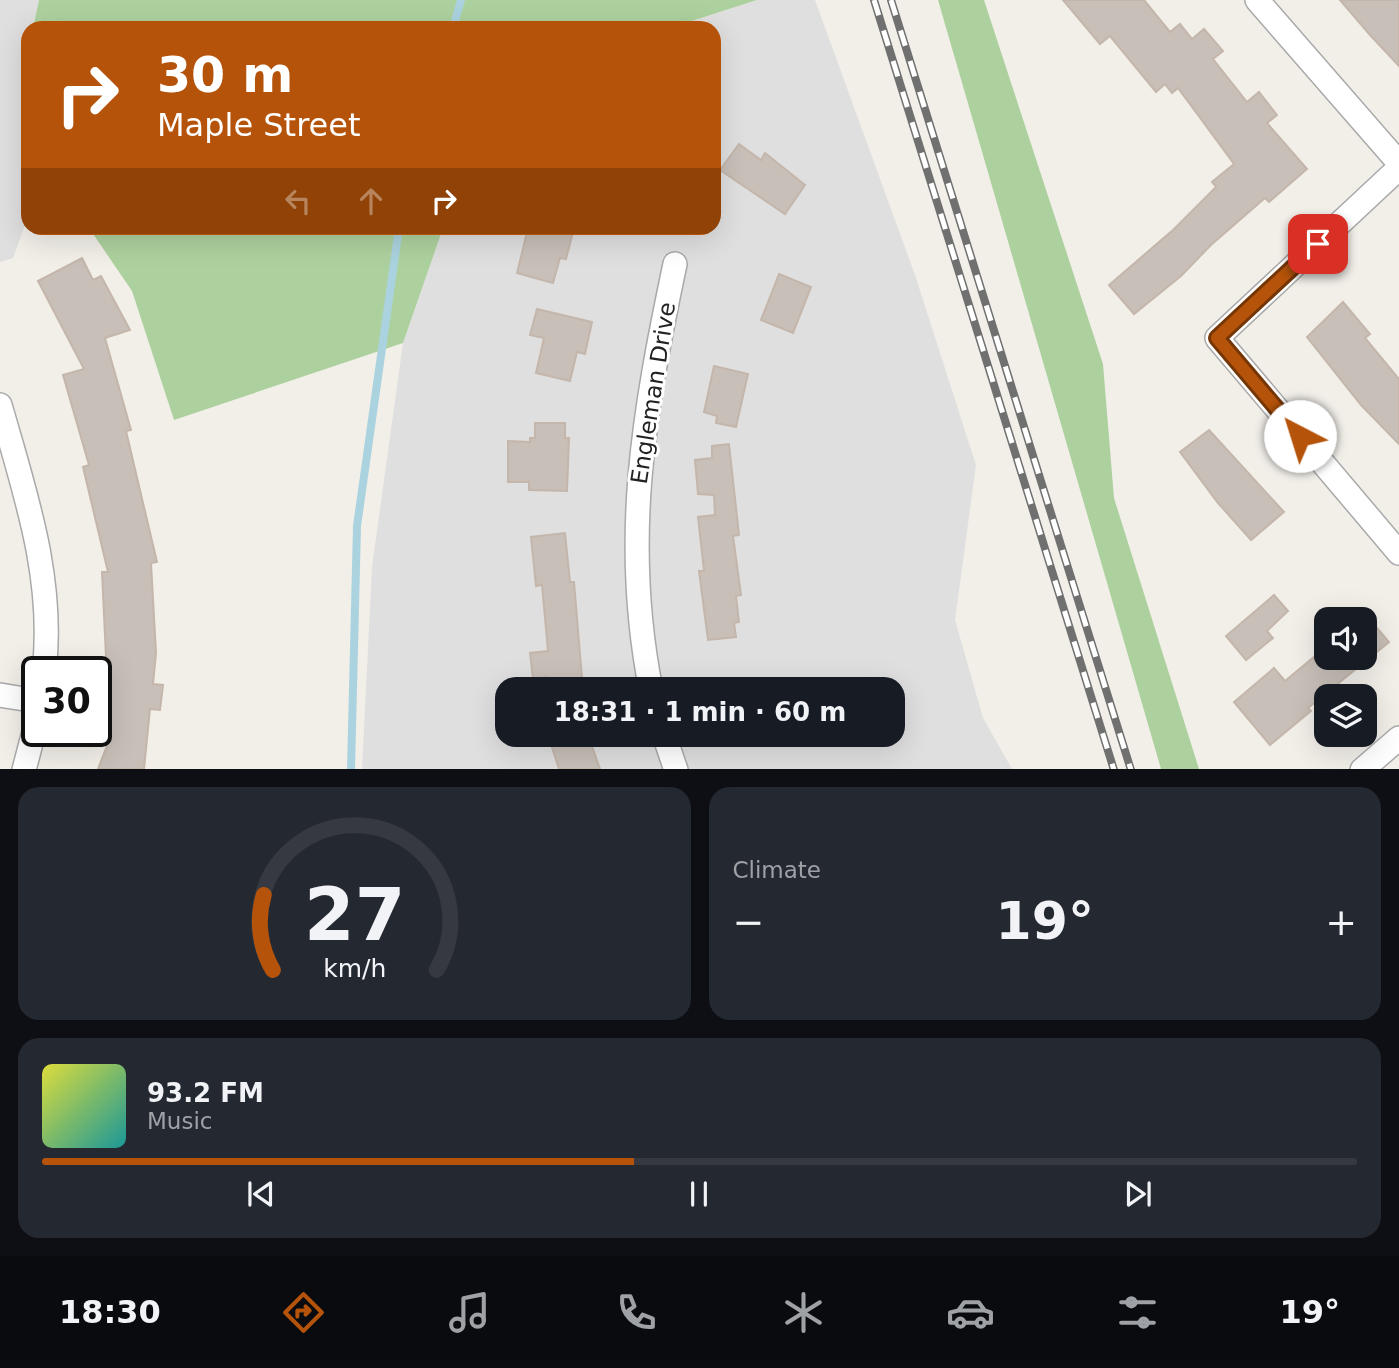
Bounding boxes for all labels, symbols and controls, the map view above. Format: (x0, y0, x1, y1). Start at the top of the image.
text: 30 m (157, 47, 293, 104)
icon: right (42, 49, 133, 140)
text: Maple Street (157, 106, 361, 144)
icon: left (279, 182, 317, 220)
icon: ahead (352, 182, 390, 220)
icon: right (425, 182, 463, 220)
pin (1288, 214, 1348, 274)
icon: arrive (1299, 225, 1337, 263)
street label: Engleman Drive (626, 300, 680, 486)
position arrow (1263, 399, 1337, 473)
map controls (1314, 607, 1377, 747)
button: sound (1314, 607, 1377, 670)
speed limit sign: 30 (21, 656, 112, 747)
button: layers (1314, 684, 1377, 747)
text: 18:31 · 1 min · 60 m (554, 697, 846, 727)
text: Climate (733, 857, 821, 883)
text: 27 (304, 872, 405, 957)
text: 19° (996, 891, 1094, 951)
text: − (733, 900, 764, 944)
text: + (1325, 900, 1357, 944)
text: km/h (323, 953, 386, 982)
text: 93.2 FM (147, 1078, 264, 1108)
text: Music (147, 1108, 212, 1134)
icon: previous (242, 1175, 280, 1213)
icon: pause (680, 1175, 718, 1213)
icon: next (1119, 1175, 1157, 1213)
icon: directions (279, 1288, 328, 1337)
icon: music (445, 1288, 494, 1337)
icon: phone (612, 1288, 661, 1337)
icon: climate (779, 1288, 828, 1337)
icon: car (946, 1288, 995, 1337)
icon: filters (1113, 1288, 1162, 1337)
text: 18:30 (59, 1293, 161, 1331)
text: 19° (1279, 1293, 1340, 1331)

